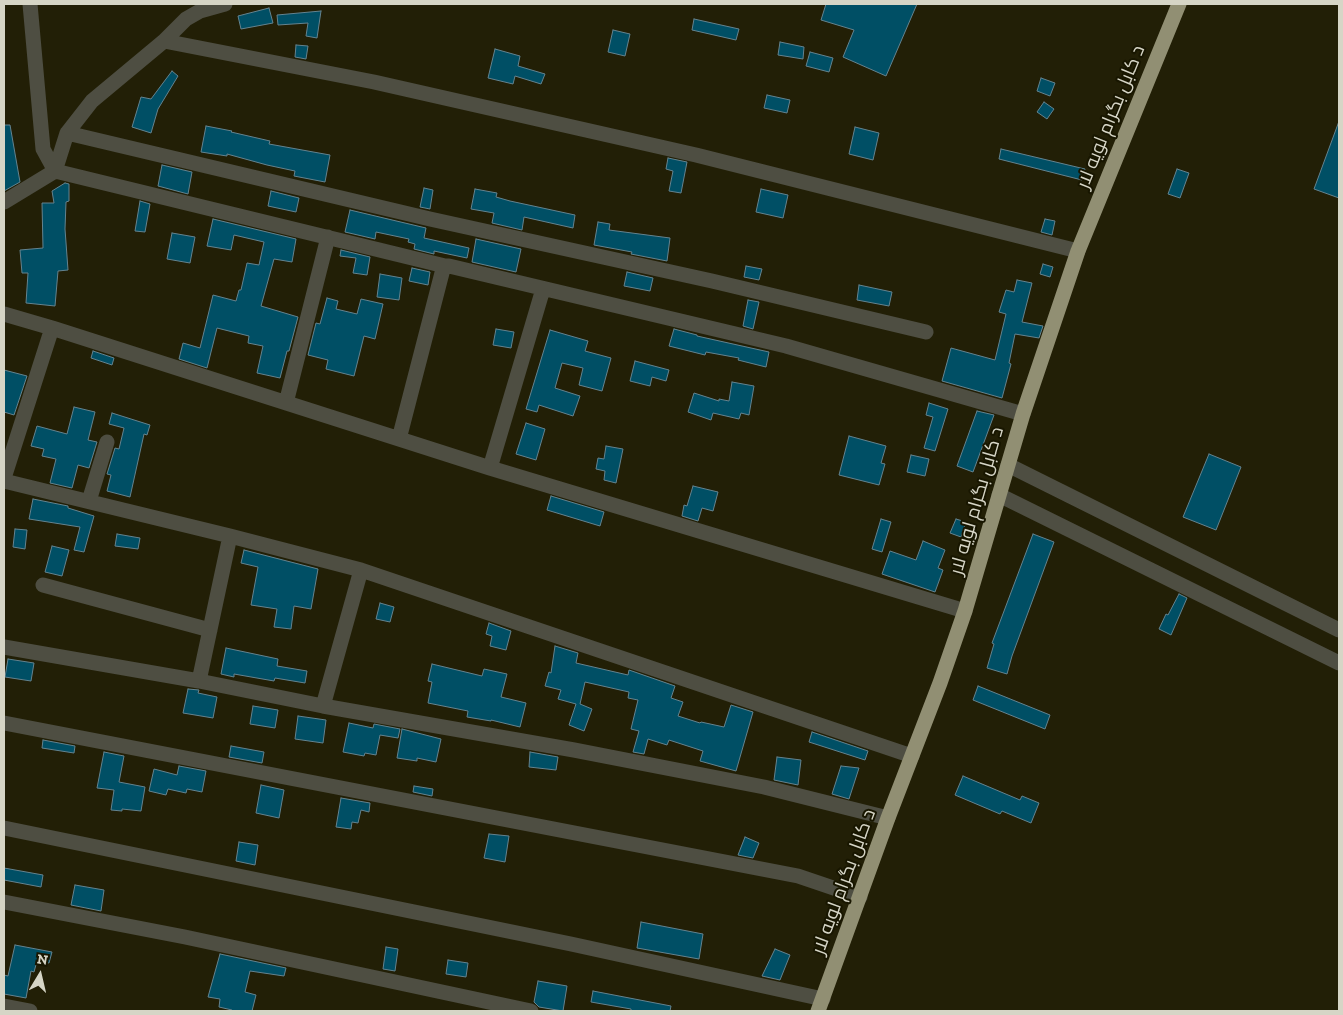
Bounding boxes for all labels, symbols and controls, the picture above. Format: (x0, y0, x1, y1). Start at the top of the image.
street label: د کابل بگرام لویه لار (1072, 42, 1150, 192)
street label: د کابل بگرام لویه لار (945, 424, 1009, 578)
street label: د کابل بگرام لویه لار (807, 806, 881, 958)
north arrow (15, 950, 65, 1000)
text: N (36, 950, 49, 969)

